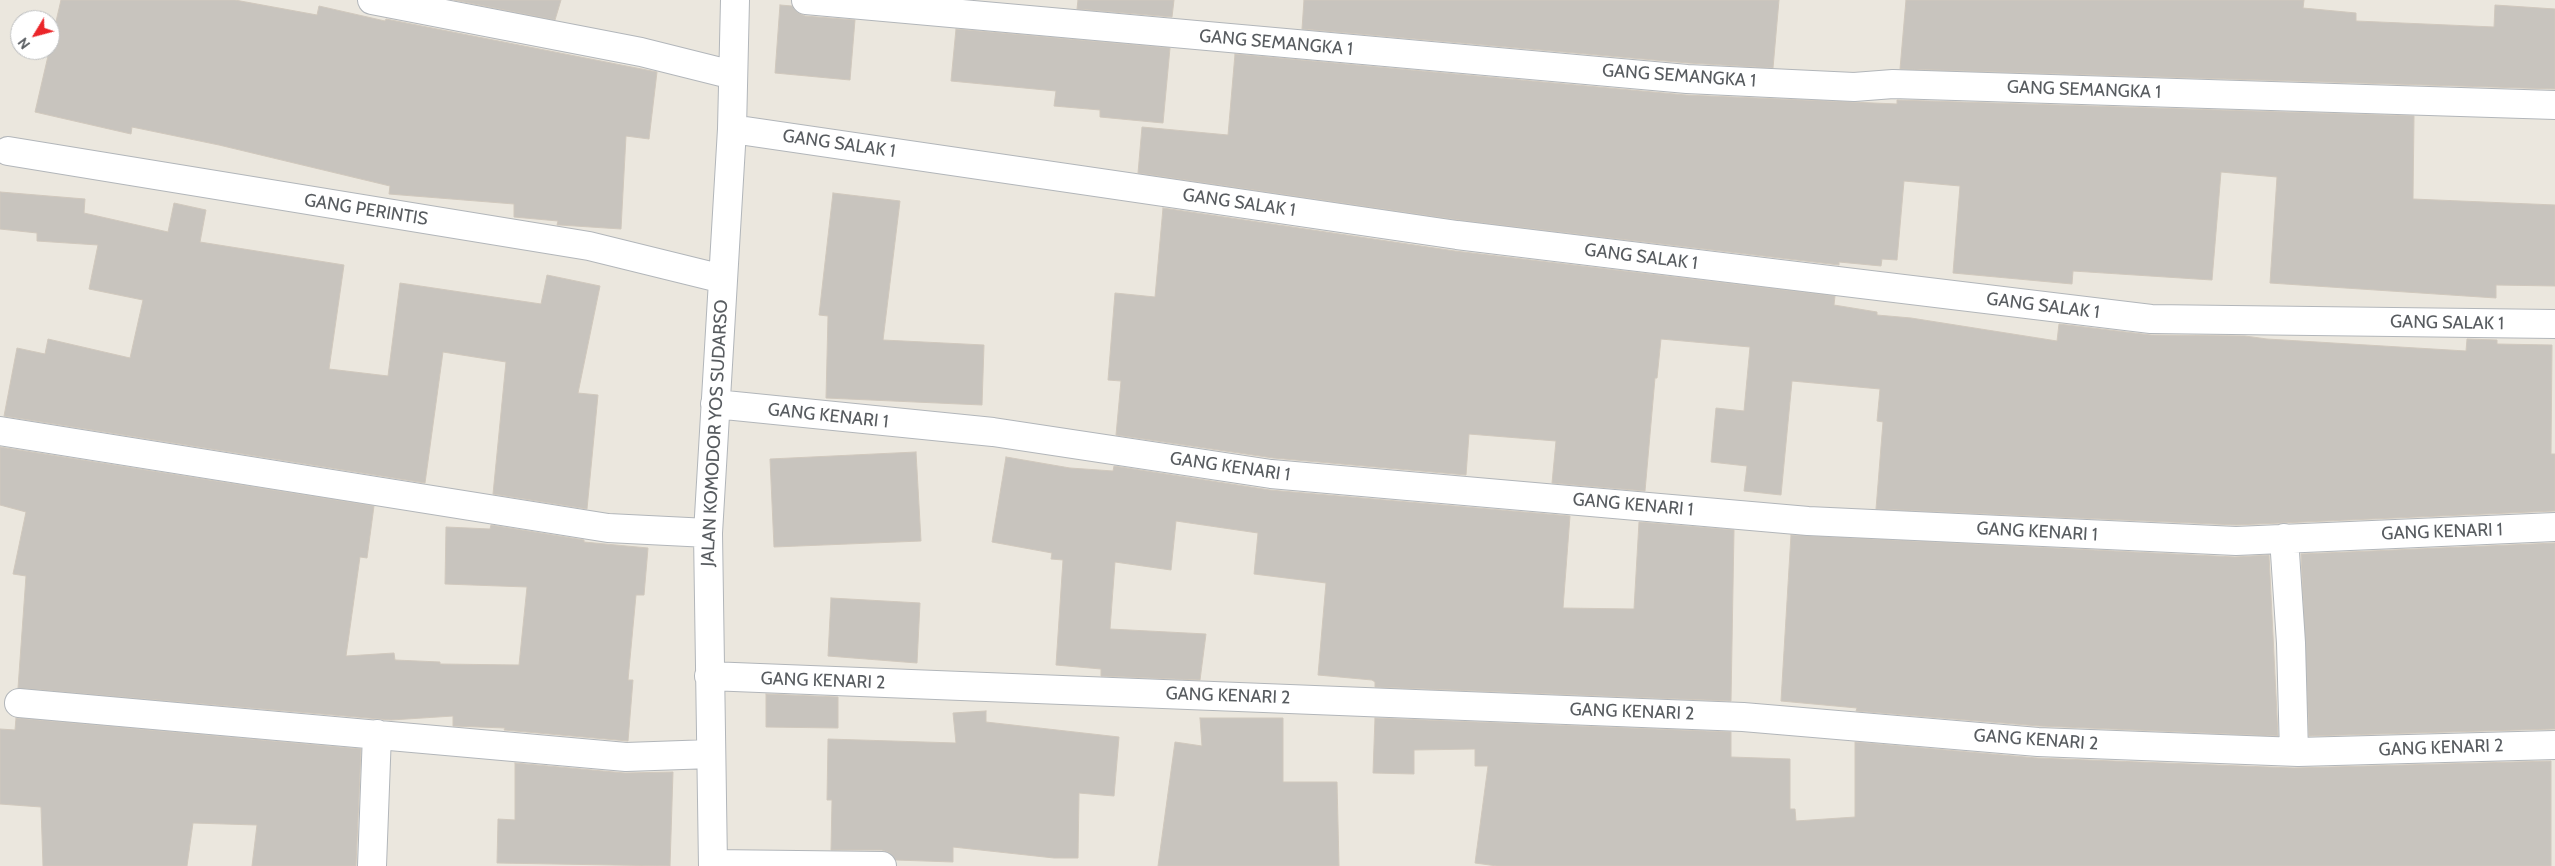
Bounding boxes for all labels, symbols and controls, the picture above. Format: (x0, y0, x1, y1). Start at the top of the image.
north arrow (10, 10, 60, 60)
street label: GANG SEMANGKA 1 (1198, 26, 1354, 60)
text: N (14, 34, 34, 53)
street label: GANG SEMANGKA 1 (1601, 60, 1757, 92)
street label: GANG SEMANGKA 1 (2007, 77, 2161, 103)
street label: GANG SALAK 1 (781, 125, 897, 163)
street label: GANG SALAK 1 (1181, 184, 1297, 222)
street label: GANG PERINTIS (303, 190, 429, 230)
street label: GANG SALAK 1 (1583, 239, 1699, 275)
street label: GANG SALAK 1 (1985, 288, 2101, 324)
street label: JALAN KOMODOR YOS SUDARSO (697, 299, 733, 567)
street label: GANG SALAK 1 (2390, 311, 2504, 335)
street label: GANG KENARI 1 (767, 399, 889, 433)
street label: GANG KENARI 1 (1168, 448, 1292, 486)
street label: GANG KENARI 1 (1572, 489, 1694, 521)
street label: GANG KENARI 1 (1976, 518, 2098, 546)
street label: GANG KENARI 1 (2381, 519, 2503, 545)
street label: GANG KENARI 2 (760, 668, 886, 694)
street label: GANG KENARI 2 (1165, 683, 1291, 709)
street label: GANG KENARI 2 (1569, 699, 1695, 725)
street label: GANG KENARI 2 (1973, 725, 2099, 755)
street label: GANG KENARI 2 (2378, 735, 2504, 761)

